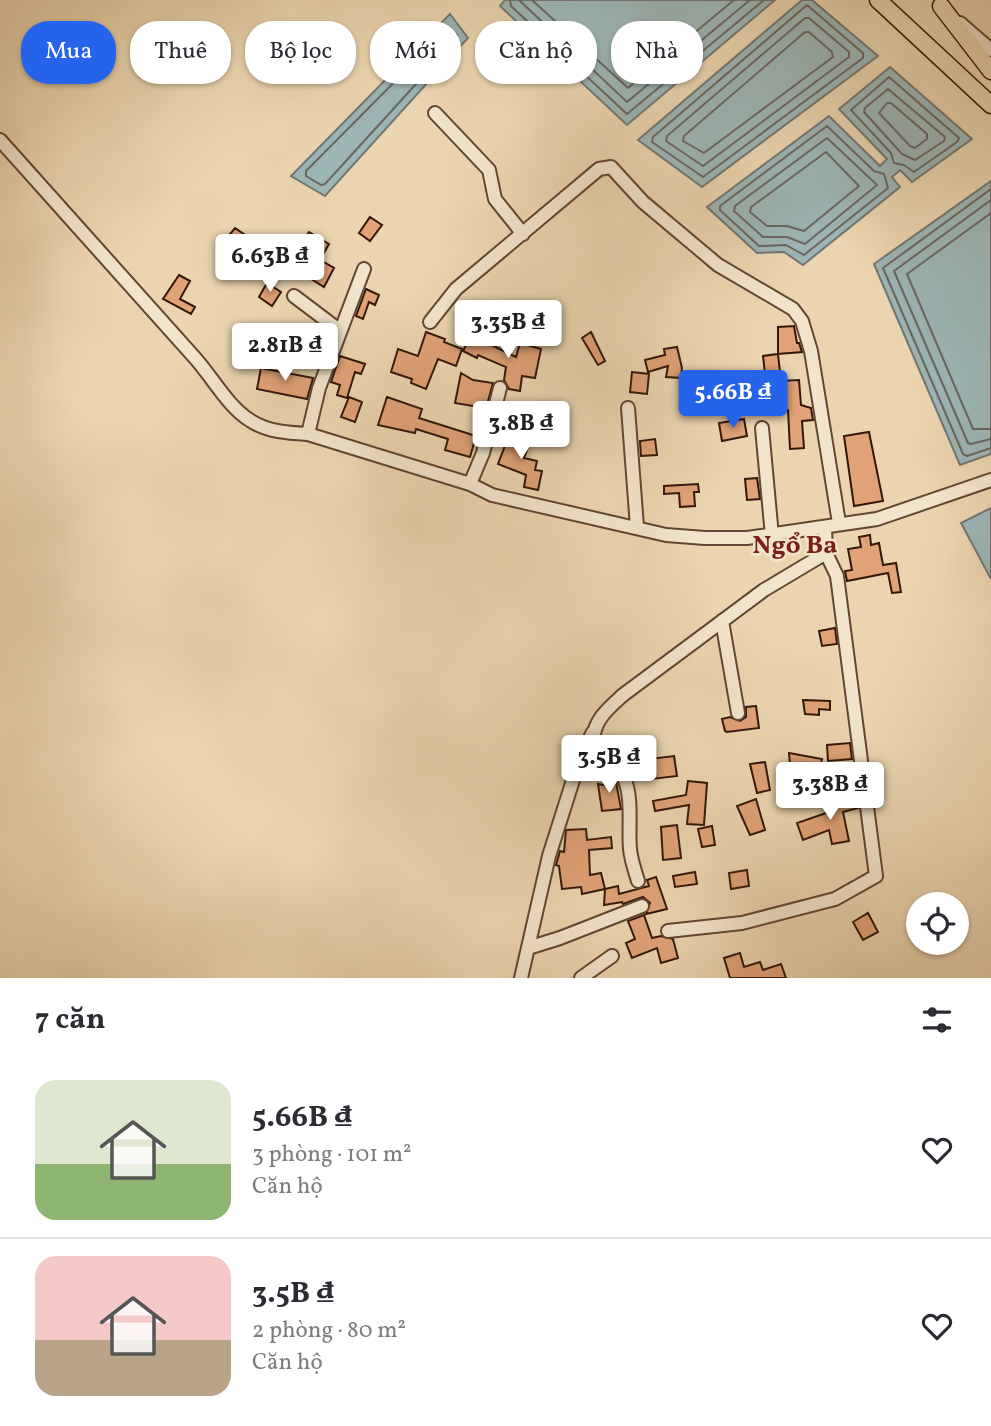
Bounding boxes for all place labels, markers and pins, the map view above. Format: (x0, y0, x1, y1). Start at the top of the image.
pin: 6.63B ₫ (205, 234, 335, 294)
pin: 3.35B ₫ (443, 300, 573, 360)
pin: 2.81B ₫ (220, 324, 350, 383)
pin: 5.66B ₫ (668, 370, 798, 430)
pin: 3.8B ₫ (464, 402, 578, 461)
pin: 3.5B ₫ (552, 736, 666, 795)
pin: 3.38B ₫ (765, 762, 895, 822)

